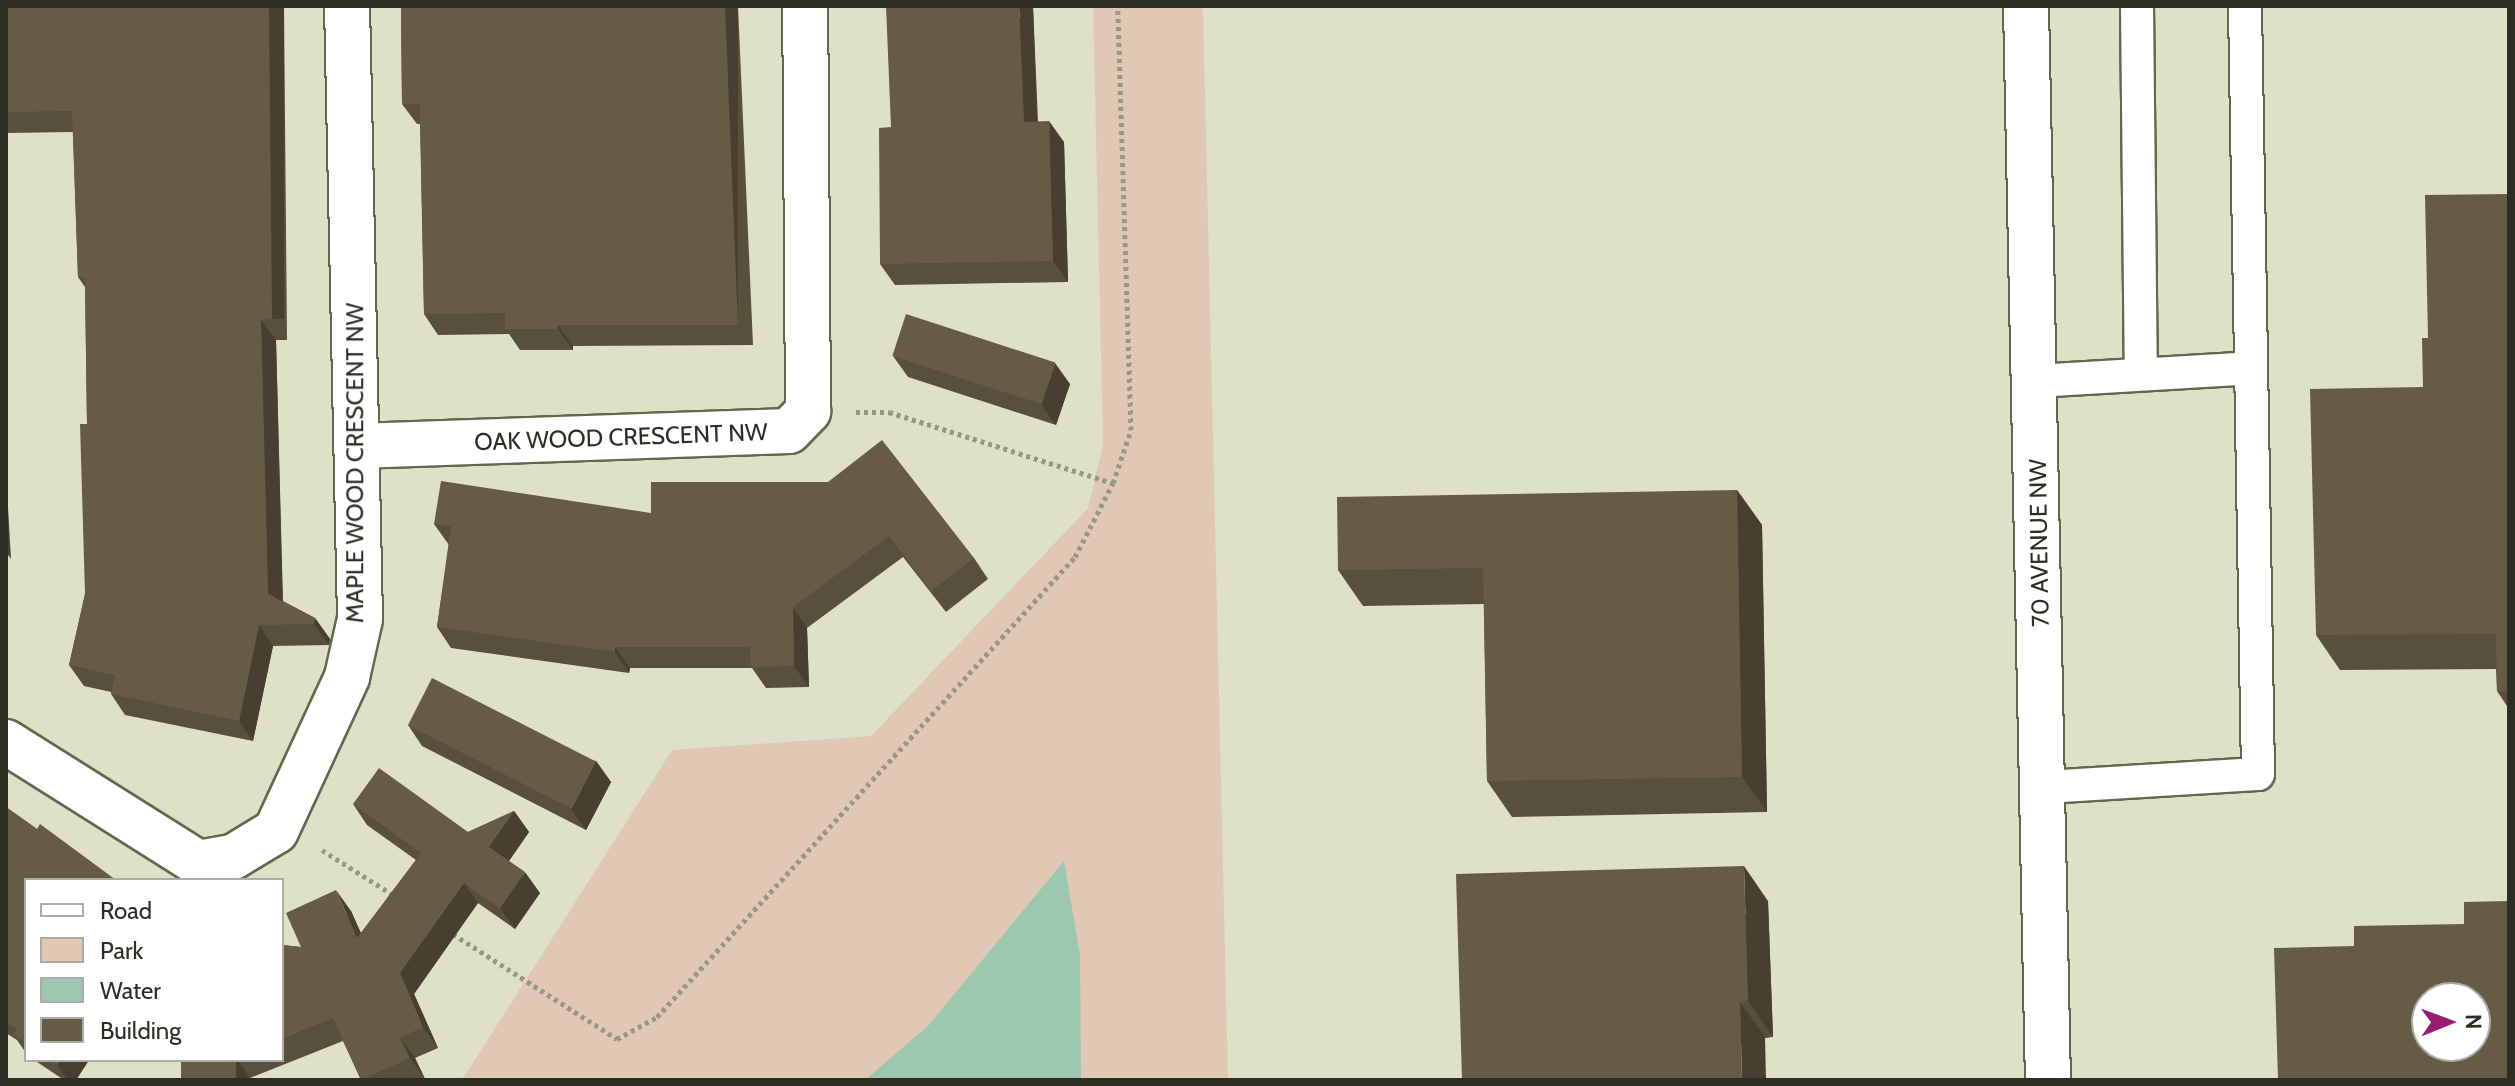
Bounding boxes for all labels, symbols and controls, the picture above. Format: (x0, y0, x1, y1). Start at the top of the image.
street label: MAPLE WOOD CRESCENT NW (341, 303, 369, 623)
street label: OAK WOOD CRESCENT NW (474, 417, 768, 457)
street label: 70 AVENUE NW (2023, 459, 2055, 627)
legend (24, 878, 284, 1062)
text: Road (100, 896, 152, 925)
text: Park (100, 936, 143, 965)
text: Water (100, 976, 161, 1005)
north arrow (2411, 982, 2491, 1062)
text: N (2460, 1014, 2487, 1030)
text: Building (100, 1016, 181, 1045)

